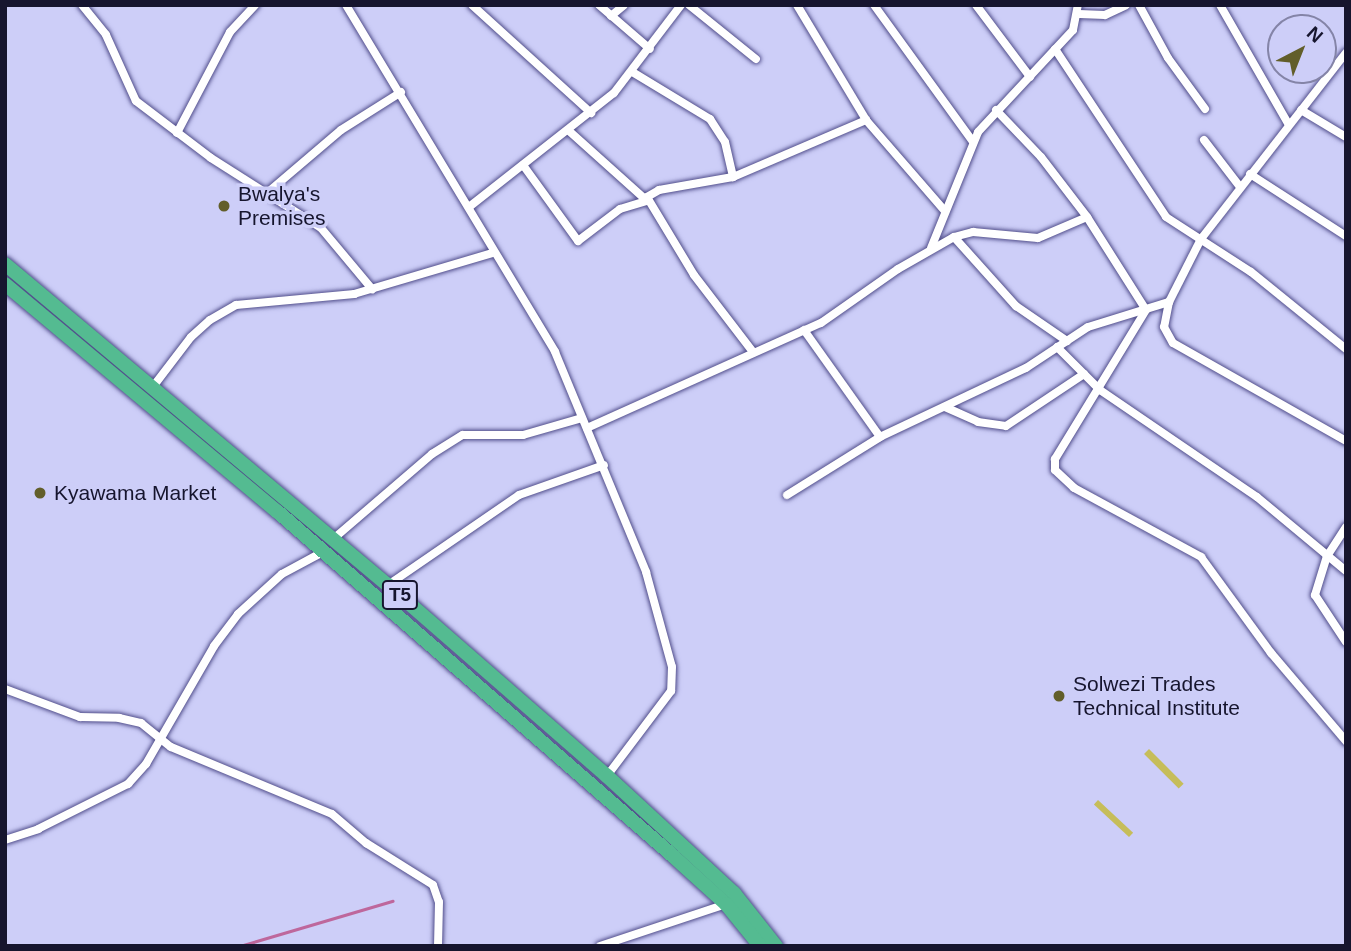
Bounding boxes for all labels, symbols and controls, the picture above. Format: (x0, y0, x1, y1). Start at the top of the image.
north arrow (1267, 14, 1337, 84)
text: N (1303, 22, 1327, 47)
place label: Bwalya's Premises (238, 181, 326, 231)
marker: Bwalya's Premises (216, 198, 232, 214)
place label: Kyawama Market (54, 480, 216, 506)
marker: Kyawama Market (32, 485, 48, 501)
road number: T5 (381, 580, 419, 610)
place label: Solwezi Trades Technical Institute (1073, 671, 1240, 721)
marker: Solwezi Trades Technical Institute (1051, 688, 1067, 704)

